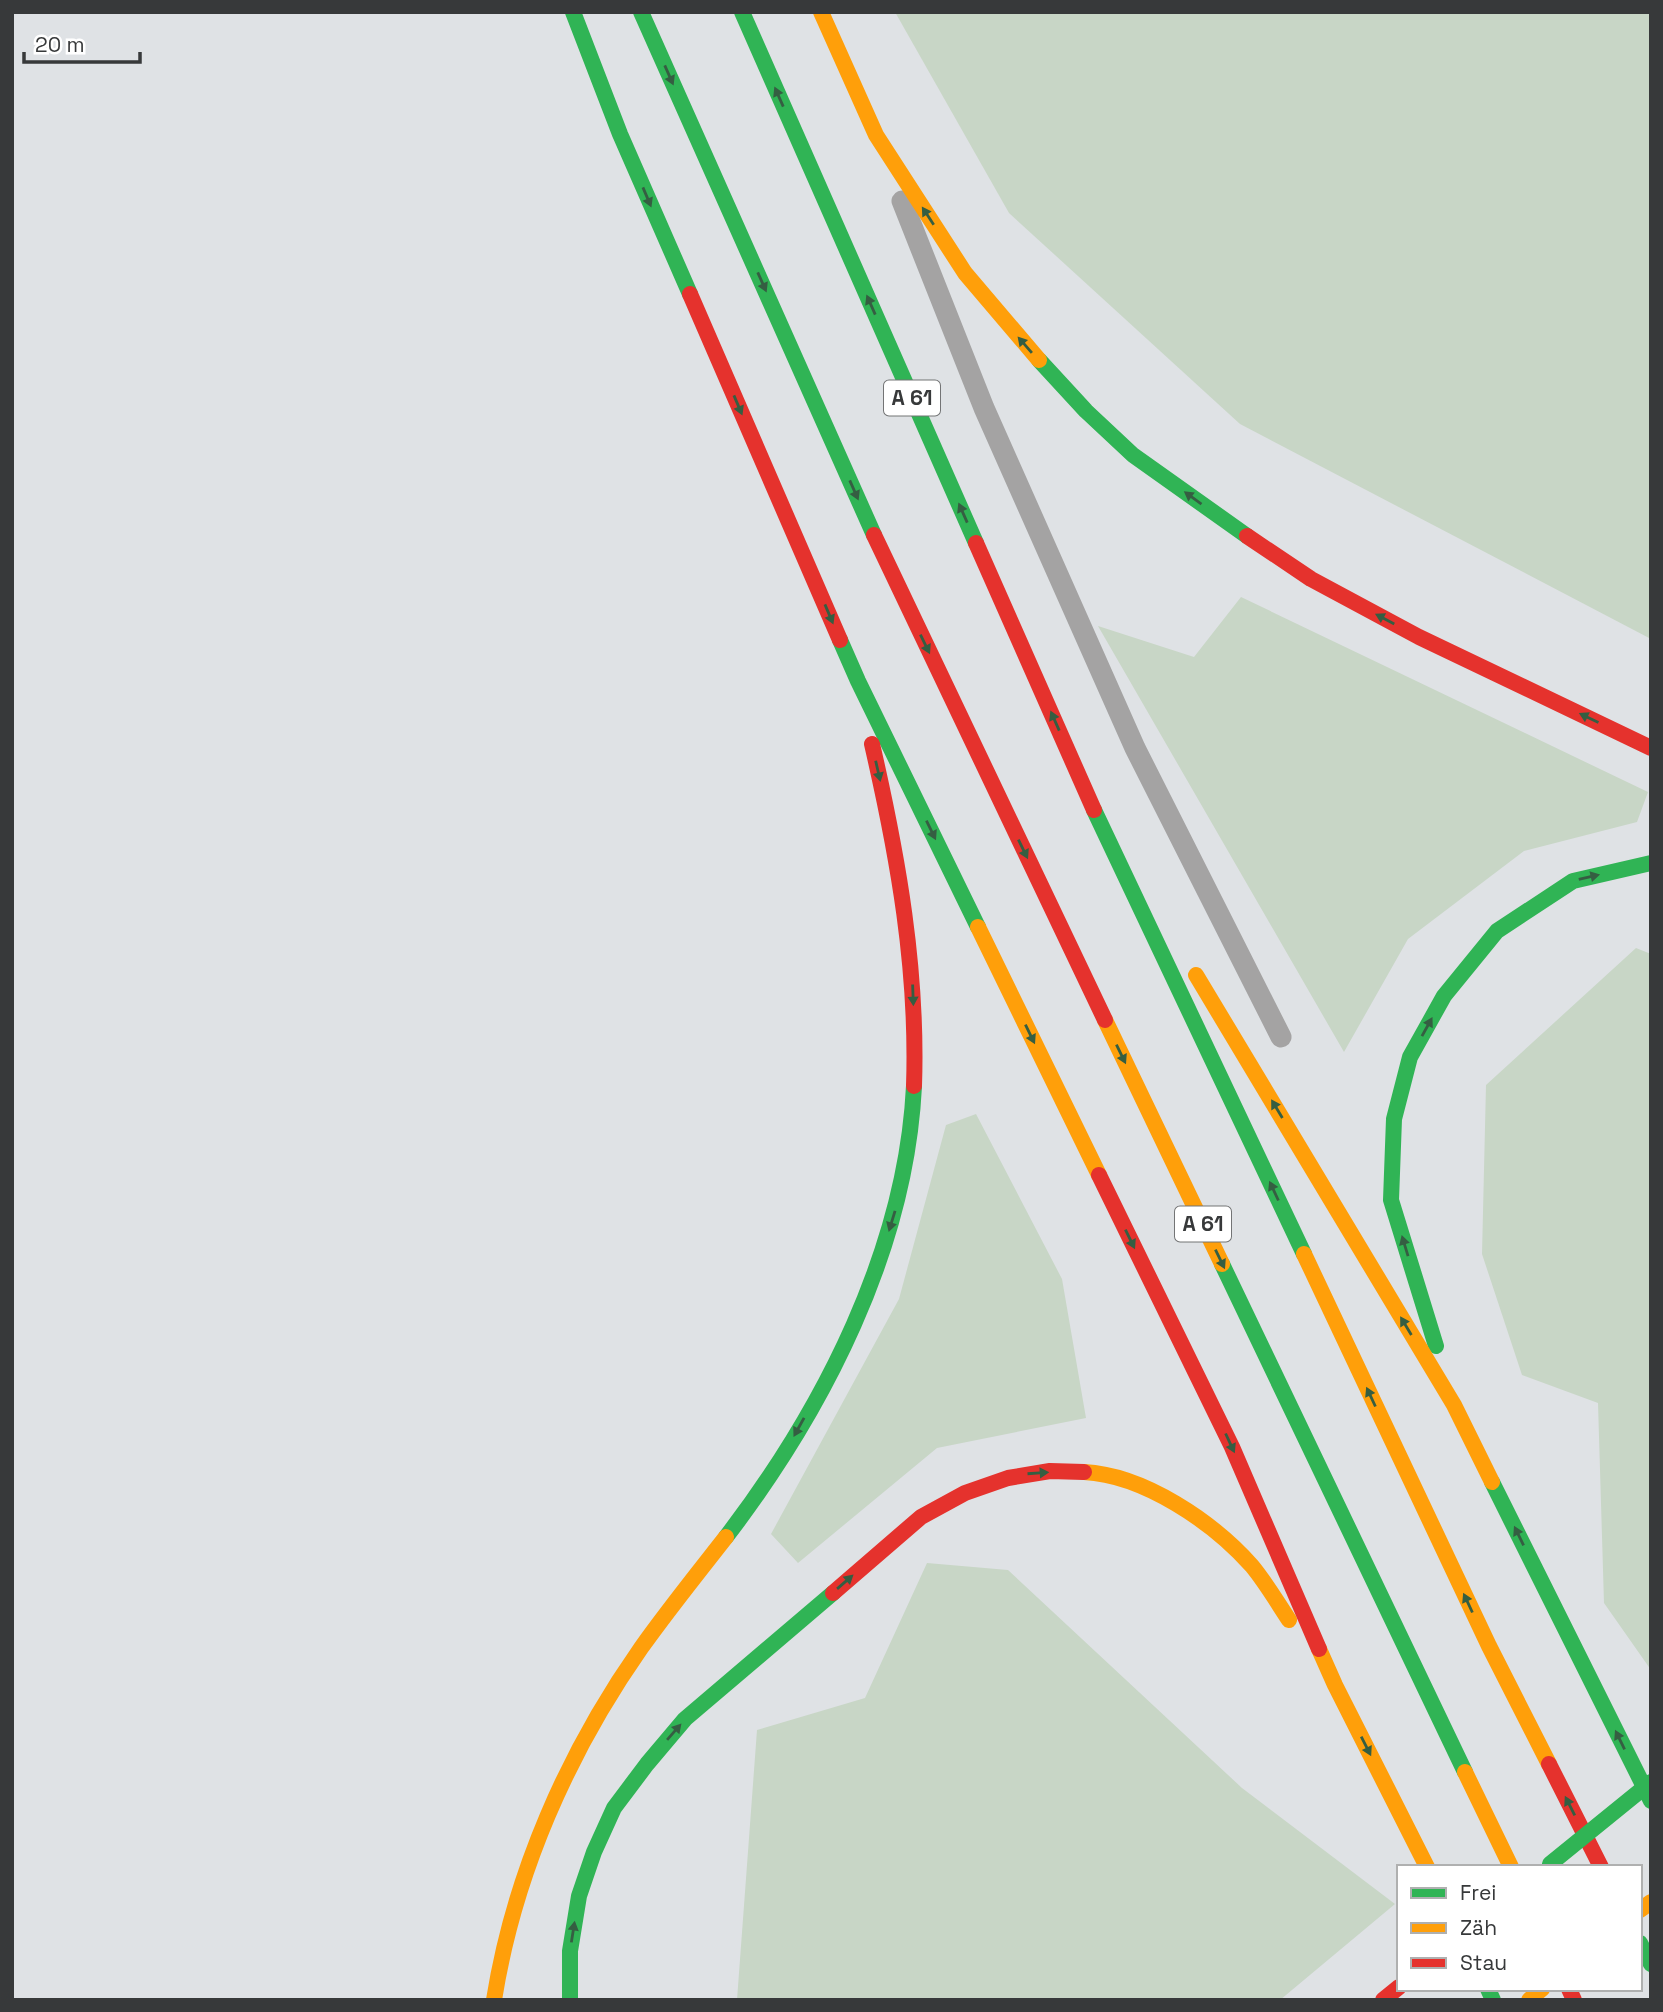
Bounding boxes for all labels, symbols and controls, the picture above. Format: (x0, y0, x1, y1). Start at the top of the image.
scale bar (24, 21, 140, 65)
text: 20 m (35, 31, 85, 58)
one-way arrow (664, 64, 675, 85)
one-way arrow (773, 87, 785, 107)
one-way arrow (642, 187, 653, 208)
one-way arrow (922, 206, 935, 225)
one-way arrow (757, 272, 768, 293)
one-way arrow (865, 295, 877, 315)
one-way arrow (1017, 336, 1033, 354)
road number: A 61 (884, 380, 940, 416)
one-way arrow (733, 395, 744, 416)
one-way arrow (848, 480, 860, 500)
one-way arrow (1184, 491, 1202, 505)
one-way arrow (957, 503, 969, 523)
one-way arrow (823, 604, 835, 624)
one-way arrow (1375, 613, 1395, 624)
one-way arrow (919, 634, 930, 654)
one-way arrow (1049, 711, 1061, 731)
one-way arrow (1579, 713, 1599, 724)
one-way arrow (873, 760, 884, 782)
one-way arrow (925, 820, 936, 840)
one-way arrow (1017, 839, 1029, 859)
one-way arrow (1578, 872, 1600, 883)
one-way arrow (908, 985, 919, 1007)
one-way arrow (1421, 1018, 1433, 1037)
one-way arrow (1025, 1024, 1036, 1044)
one-way arrow (1116, 1044, 1127, 1064)
one-way arrow (1271, 1100, 1283, 1119)
one-way arrow (1269, 1181, 1280, 1201)
road number: A 61 (1175, 1206, 1231, 1242)
one-way arrow (886, 1210, 896, 1231)
one-way arrow (1125, 1229, 1136, 1249)
one-way arrow (1400, 1236, 1410, 1257)
one-way arrow (1214, 1249, 1225, 1269)
one-way arrow (1400, 1316, 1412, 1335)
one-way arrow (1366, 1387, 1377, 1407)
one-way arrow (793, 1418, 805, 1437)
one-way arrow (1224, 1433, 1236, 1453)
one-way arrow (1027, 1467, 1049, 1478)
one-way arrow (1513, 1526, 1525, 1546)
one-way arrow (836, 1575, 853, 1590)
one-way arrow (1463, 1593, 1474, 1613)
one-way arrow (666, 1724, 681, 1741)
one-way arrow (1615, 1730, 1626, 1750)
one-way arrow (1360, 1736, 1371, 1756)
one-way arrow (1565, 1796, 1576, 1816)
legend (1397, 1865, 1642, 1991)
text: Frei (1460, 1879, 1496, 1906)
text: Zäh (1460, 1914, 1497, 1941)
one-way arrow (568, 1921, 579, 1943)
text: Stau (1460, 1949, 1507, 1976)

